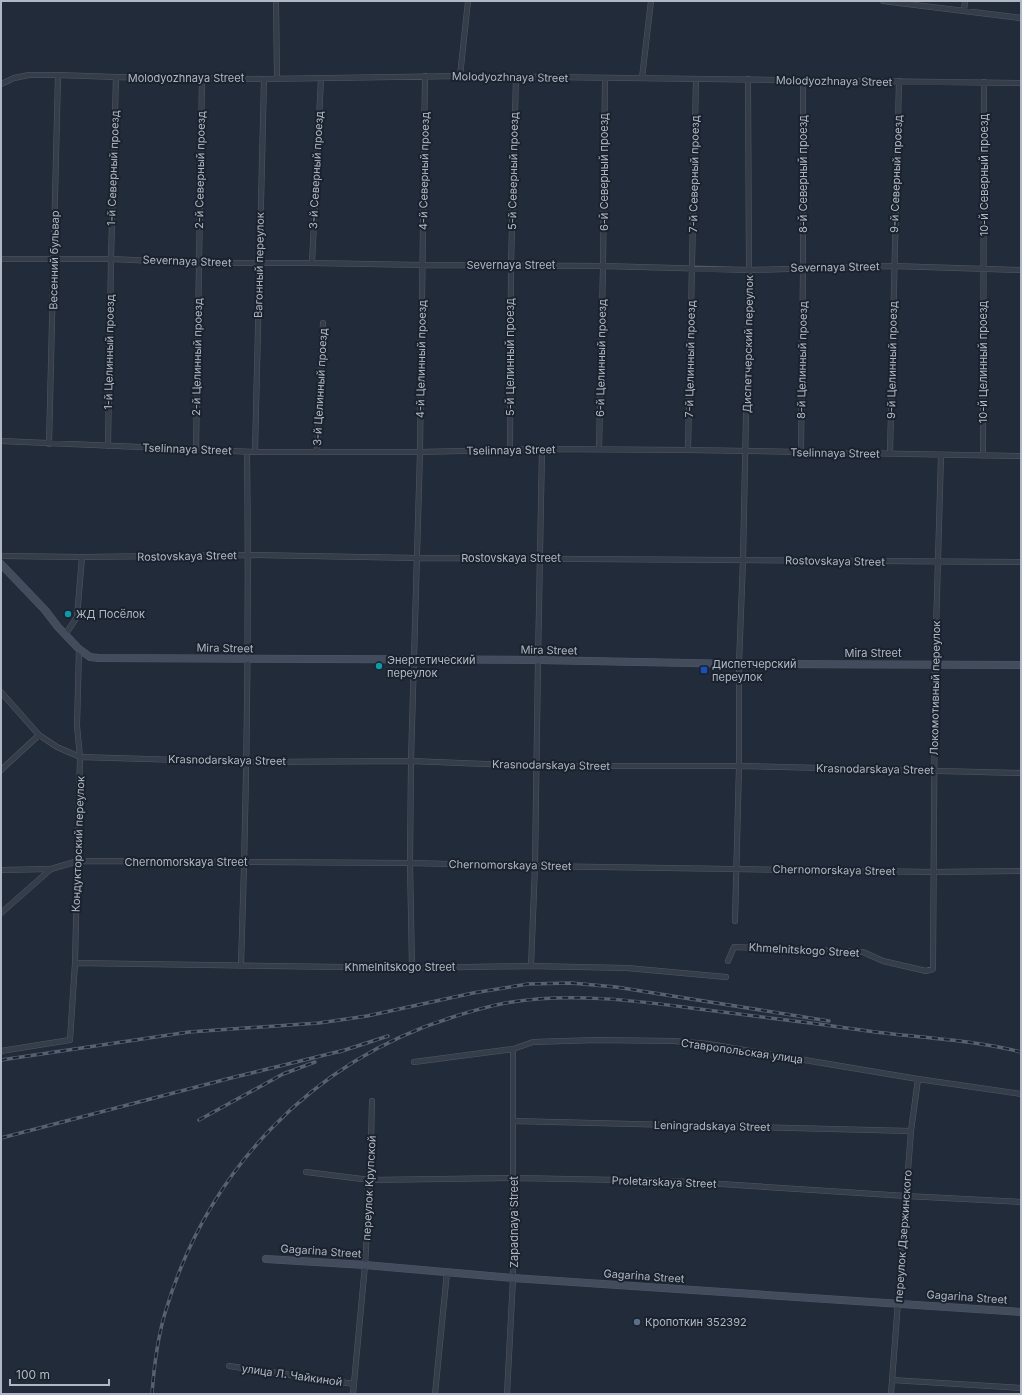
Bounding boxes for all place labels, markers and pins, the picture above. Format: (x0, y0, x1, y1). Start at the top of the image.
place label: ЖД Посёлок (76, 607, 145, 621)
marker: ЖД Посёлок (63, 609, 73, 619)
place label: Энергетический переулок (387, 653, 476, 680)
place label: Диспетчерский переулок (712, 657, 797, 684)
marker: Энергетический переулок (374, 661, 384, 671)
marker: Диспетчерский переулок (699, 665, 709, 675)
place label: Кропоткин 352392 (645, 1315, 747, 1329)
marker: Кропоткин 352392 (632, 1317, 642, 1327)

